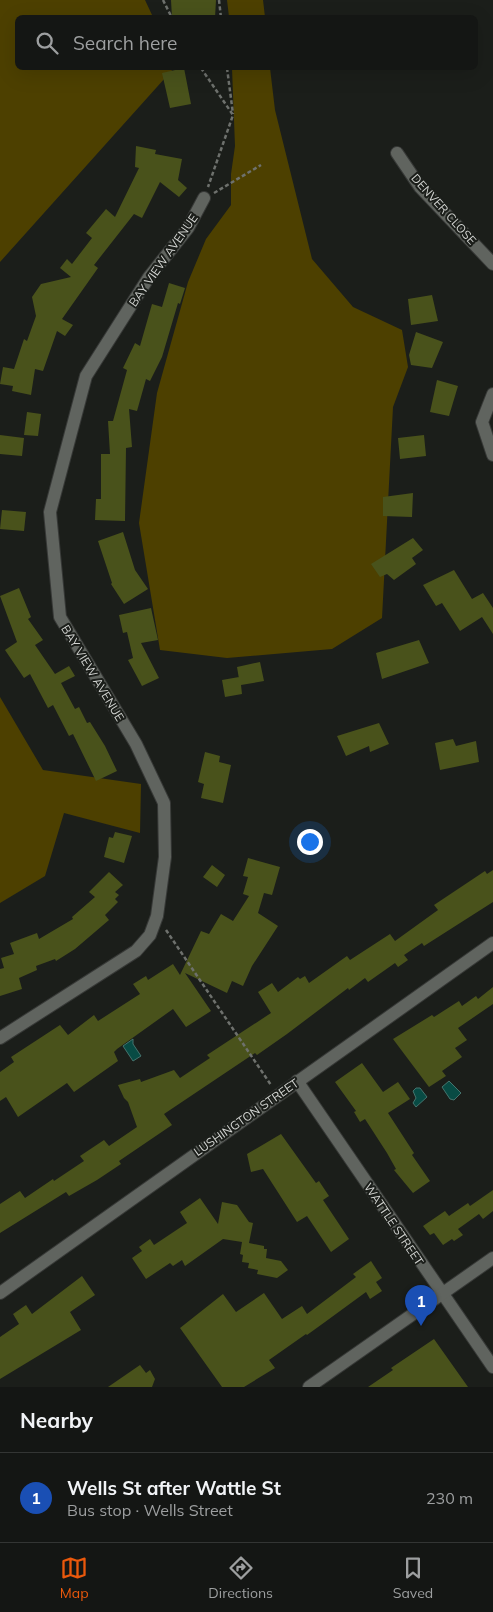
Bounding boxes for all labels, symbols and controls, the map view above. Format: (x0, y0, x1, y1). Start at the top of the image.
search box (15, 15, 478, 70)
icon: search (33, 29, 61, 57)
text: Search here (73, 31, 177, 55)
street label: DENVER CLOSE (408, 171, 480, 247)
street label: BAY VIEW AVENUE (125, 211, 201, 309)
street label: BAY VIEW AVENUE (58, 622, 128, 724)
your location (297, 829, 323, 855)
street label: LUSHINGTON STREET (191, 1075, 302, 1159)
street label: WATTLE STREET (361, 1180, 427, 1269)
pin: 1 (405, 1285, 437, 1326)
text: Nearby (20, 1407, 93, 1433)
text: Wells St after Wattle St (67, 1476, 281, 1500)
text: 1 (31, 1488, 41, 1508)
text: 230 m (426, 1488, 473, 1508)
text: Bus stop · Wells Street (67, 1500, 233, 1520)
tab: Map (60, 1554, 89, 1602)
tab: Directions (208, 1554, 273, 1602)
tab: Saved (393, 1554, 433, 1602)

